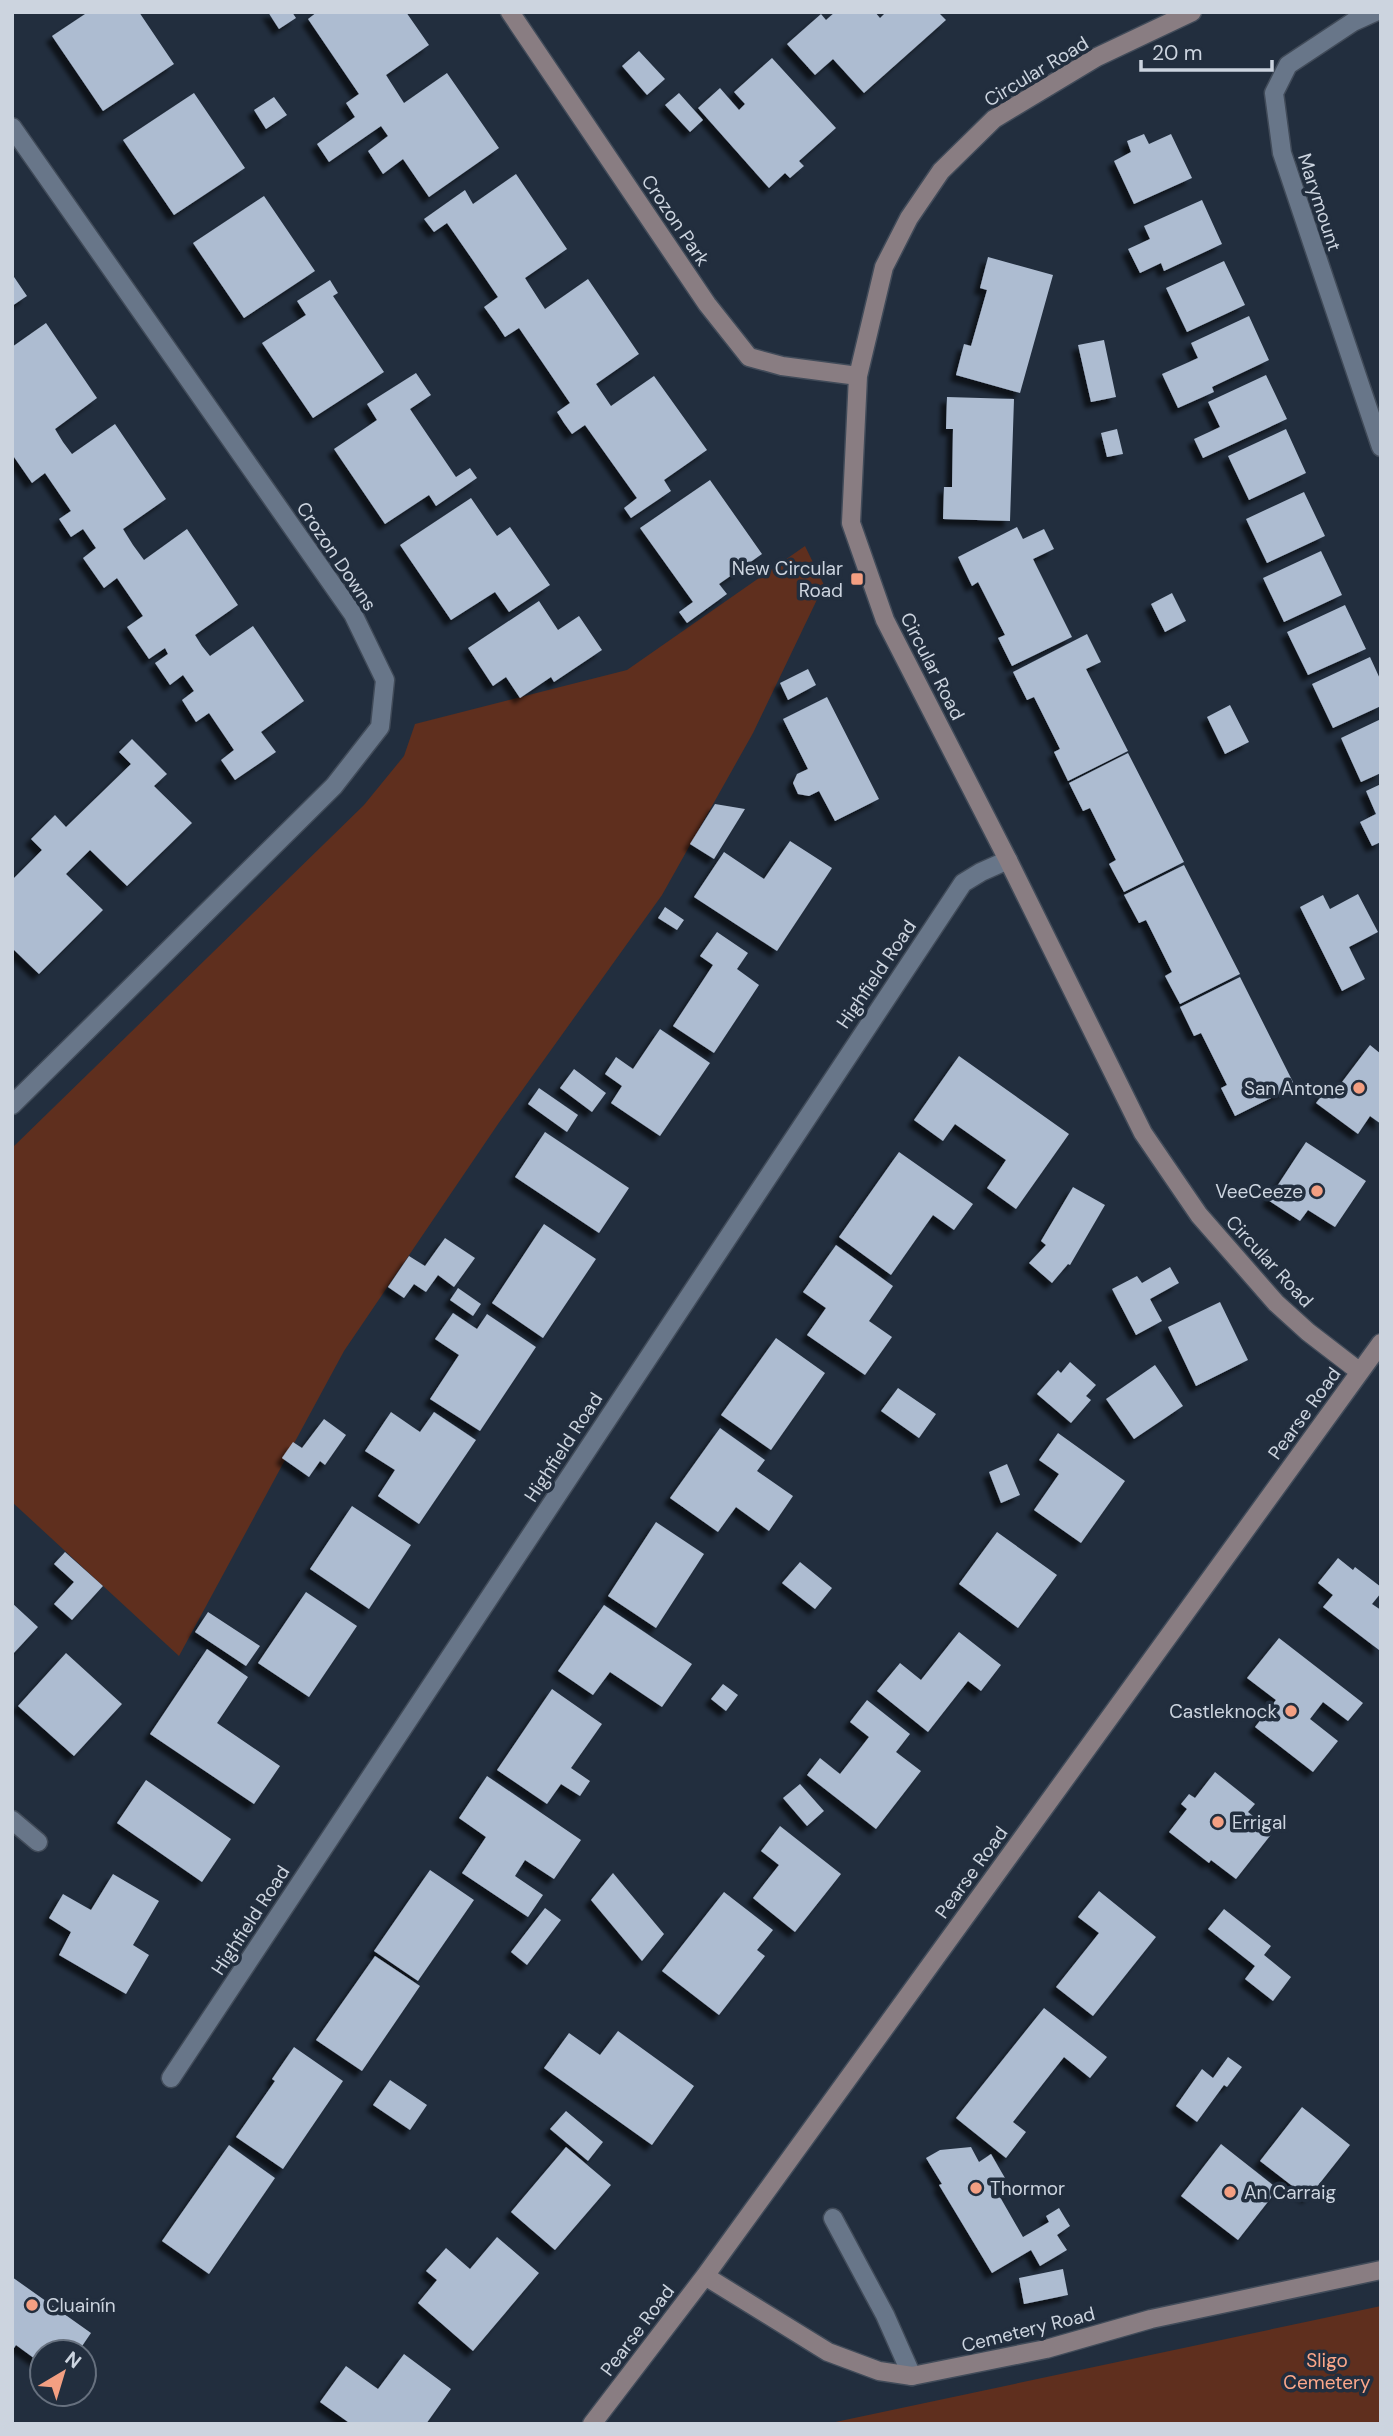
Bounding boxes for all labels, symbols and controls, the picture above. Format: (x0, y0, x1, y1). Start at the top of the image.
scale bar (1141, 28, 1272, 72)
street label: Circular Road (979, 30, 1093, 112)
text: 20 m (1152, 39, 1203, 67)
street label: Marymount (1292, 150, 1347, 254)
street label: Crozon Park (636, 170, 716, 271)
street label: Crozon Downs (291, 497, 382, 616)
place label: New Circular Road (732, 556, 843, 603)
marker: New Circular Road (849, 571, 865, 587)
street label: Circular Road (895, 608, 970, 724)
street label: Highfield Road (831, 915, 922, 1033)
place label: San Antone (1244, 1076, 1345, 1101)
marker: San Antone (1351, 1080, 1367, 1096)
place label: VeeCeeze (1215, 1179, 1303, 1204)
marker: VeeCeeze (1309, 1183, 1325, 1199)
street label: Circular Road (1220, 1210, 1319, 1313)
street label: Pearse Road (1262, 1362, 1346, 1464)
street label: Highfield Road (519, 1388, 608, 1507)
place label: Castleknock (1169, 1699, 1277, 1724)
marker: Castleknock (1283, 1703, 1299, 1719)
place label: Errigal (1232, 1810, 1287, 1835)
marker: Errigal (1210, 1814, 1226, 1830)
street label: Pearse Road (929, 1821, 1013, 1923)
street label: Highfield Road (206, 1861, 295, 1980)
place label: Thormor (990, 2176, 1065, 2201)
marker: Thormor (968, 2180, 984, 2196)
place label: An Carraig (1244, 2180, 1336, 2205)
marker: An Carraig (1222, 2184, 1238, 2200)
street label: Pearse Road (595, 2280, 680, 2381)
place label: Cluainín (46, 2293, 116, 2318)
marker: Cluainín (24, 2297, 40, 2313)
street label: Cemetery Road (959, 2301, 1097, 2358)
north arrow (28, 2338, 98, 2408)
text: N (60, 2346, 86, 2374)
park label: Sligo Cemetery (1283, 2348, 1371, 2395)

